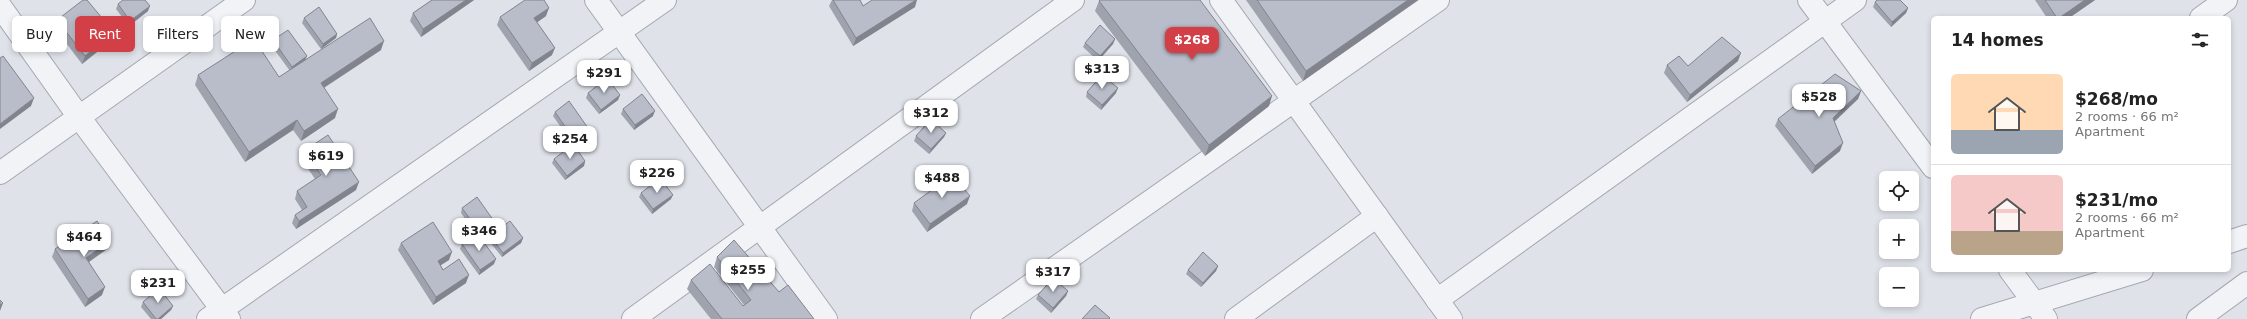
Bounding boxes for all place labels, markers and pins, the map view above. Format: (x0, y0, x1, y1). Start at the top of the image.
pin: $268 (1168, 27, 1216, 61)
pin: $313 (1078, 56, 1126, 90)
pin: $291 (580, 60, 628, 94)
pin: $528 (1795, 84, 1843, 118)
pin: $312 (907, 100, 955, 134)
pin: $254 (546, 126, 594, 160)
pin: $619 (302, 143, 350, 177)
pin: $226 (633, 160, 681, 194)
pin: $488 (918, 165, 966, 199)
pin: $346 (455, 218, 503, 252)
pin: $464 (60, 224, 108, 258)
pin: $255 (724, 257, 772, 291)
pin: $317 (1029, 259, 1077, 293)
pin: $231 (134, 270, 182, 304)

